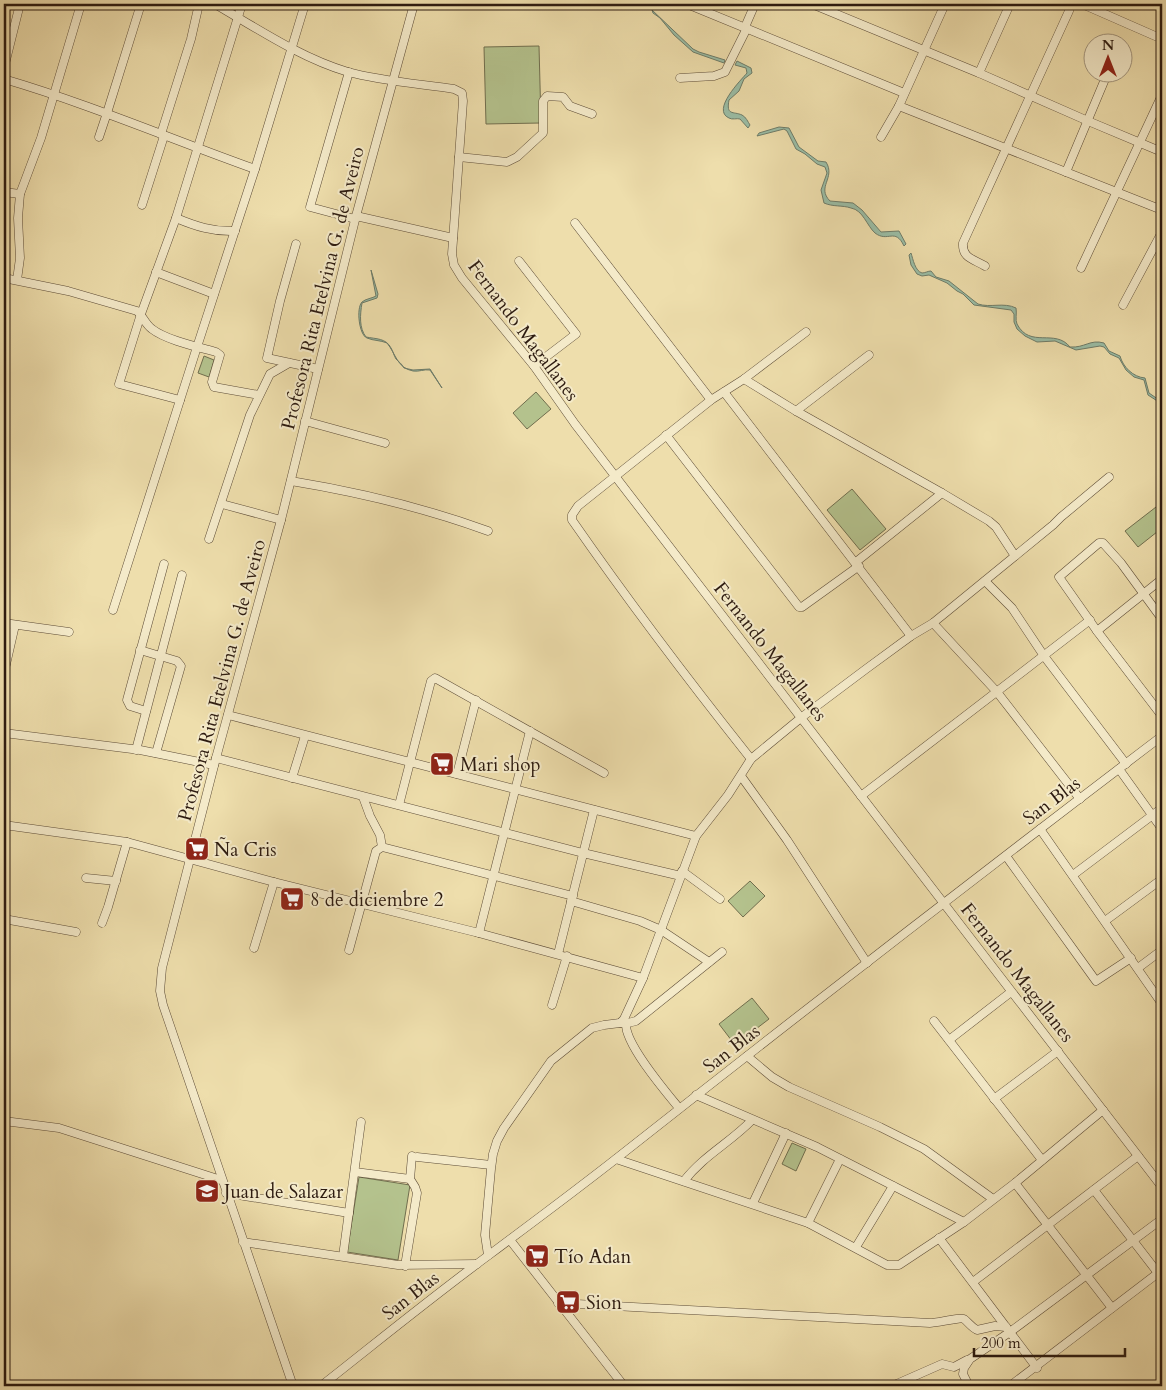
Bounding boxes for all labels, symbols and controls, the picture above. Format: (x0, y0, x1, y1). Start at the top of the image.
north arrow (1084, 32, 1134, 82)
text: N (1102, 36, 1114, 55)
street label: Profesora Rita Etelvina G. de Aveiro (275, 144, 371, 433)
street label: Fernando Magallanes (462, 255, 585, 406)
street label: Profesora Rita Etelvina G. de Aveiro (172, 536, 272, 824)
street label: Fernando Magallanes (708, 577, 833, 727)
supermarket icon: Mari shop (429, 751, 455, 777)
place label: Mari shop (460, 752, 541, 778)
street label: San Blas (1017, 771, 1086, 831)
supermarket icon: Ña Cris (184, 836, 210, 862)
place label: Ña Cris (214, 837, 277, 863)
supermarket icon: 8 de diciembre 2 (279, 886, 305, 912)
place label: 8 de diciembre 2 (310, 887, 444, 913)
street label: Fernando Magallanes (955, 898, 1080, 1048)
street label: San Blas (698, 1018, 766, 1079)
school or university icon: Juan de Salazar (194, 1178, 220, 1204)
place label: Juan de Salazar (221, 1179, 343, 1205)
supermarket icon: Tío Adan (524, 1243, 550, 1269)
place label: Tío Adan (554, 1244, 631, 1270)
street label: San Blas (377, 1265, 445, 1326)
supermarket icon: Sion (555, 1289, 581, 1315)
place label: Sion (586, 1290, 622, 1316)
scale bar (974, 1325, 1125, 1357)
text: 200 m (981, 1333, 1021, 1353)

